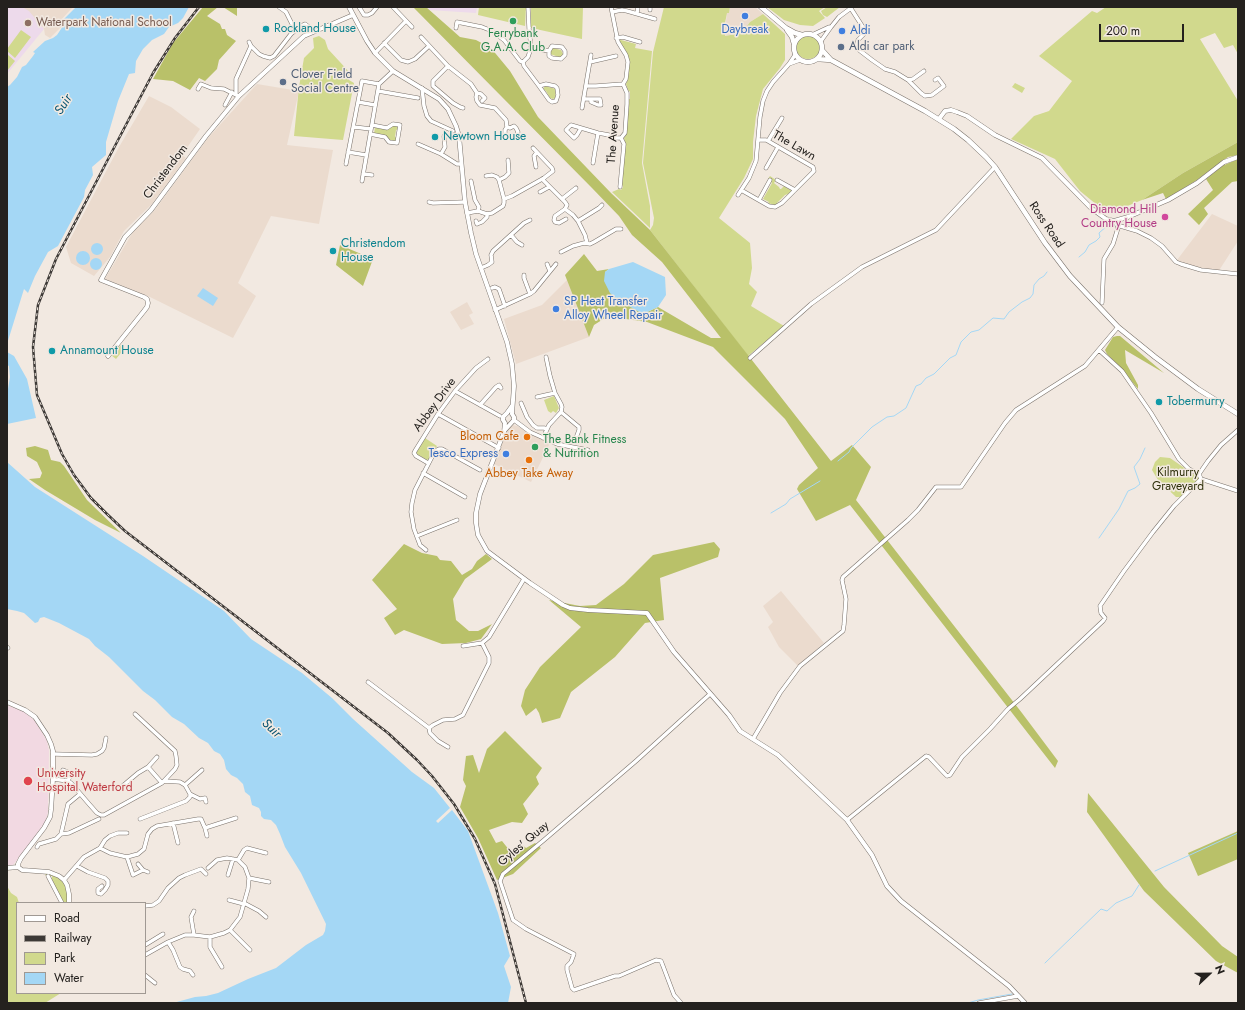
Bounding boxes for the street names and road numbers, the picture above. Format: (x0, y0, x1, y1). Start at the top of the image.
street label: The Avenue (605, 104, 623, 164)
street label: The Lawn (770, 128, 818, 164)
street label: Christendom (141, 142, 191, 202)
street label: Ross Road (1025, 199, 1067, 251)
street label: Abbey Drive (411, 375, 459, 435)
street label: Gyles' Quay (496, 819, 552, 869)

